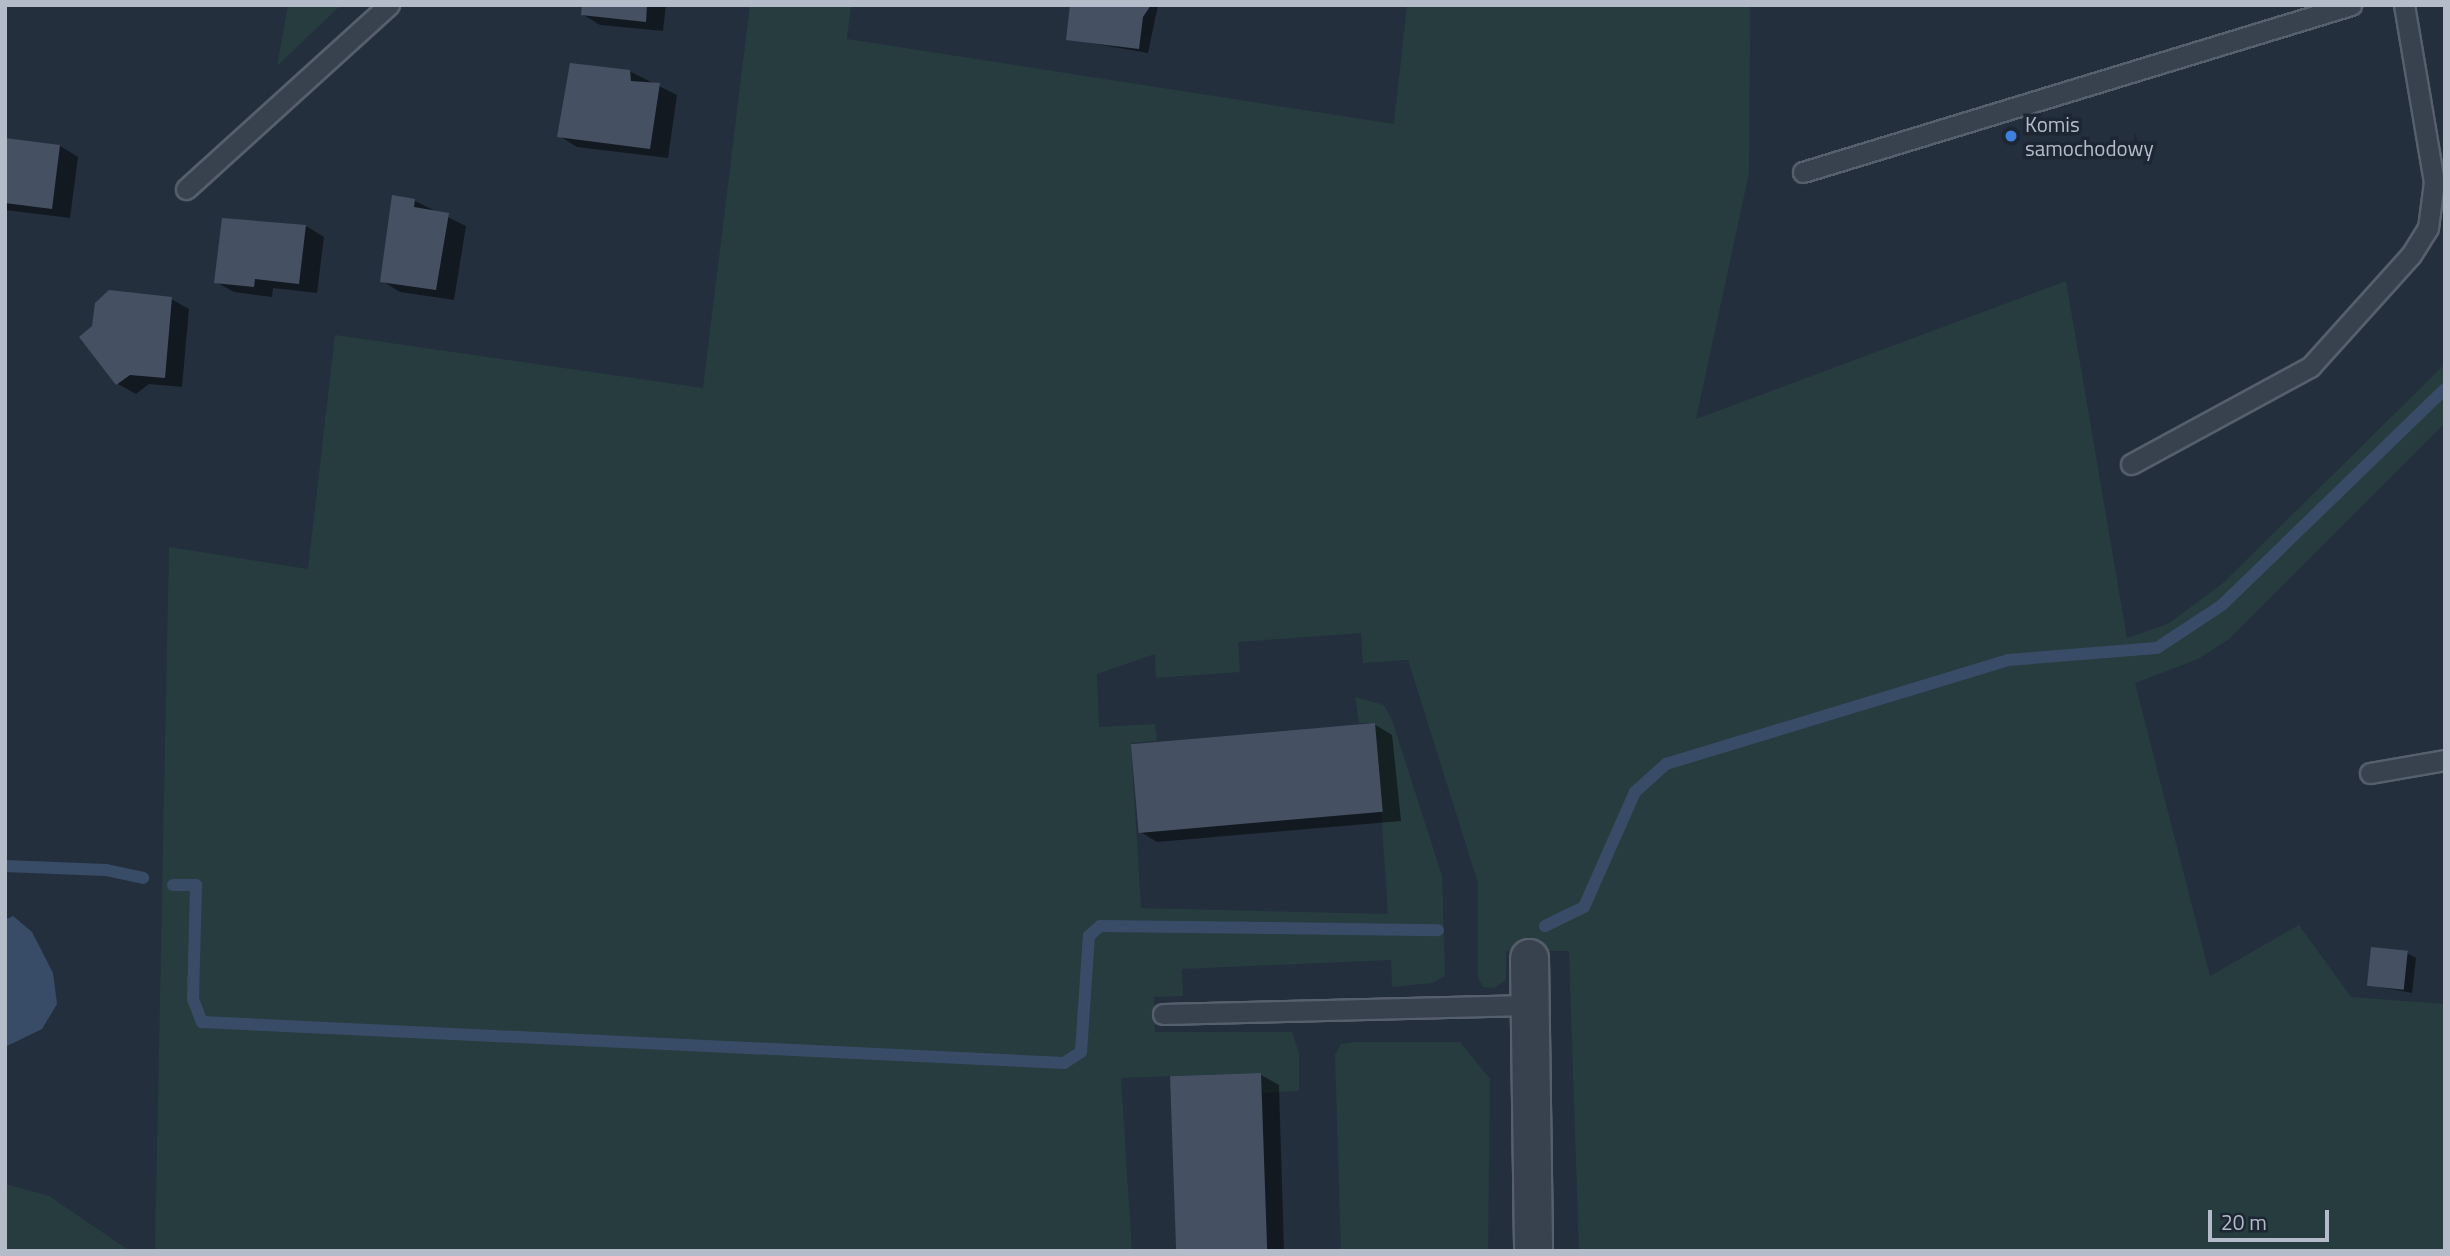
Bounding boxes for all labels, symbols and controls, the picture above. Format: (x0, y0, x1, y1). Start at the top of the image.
place label: Komis samochodowy (2025, 111, 2154, 161)
marker: Komis samochodowy (2003, 128, 2019, 144)
scale bar (2212, 1196, 2333, 1240)
text: 20 m (2221, 1206, 2267, 1238)

